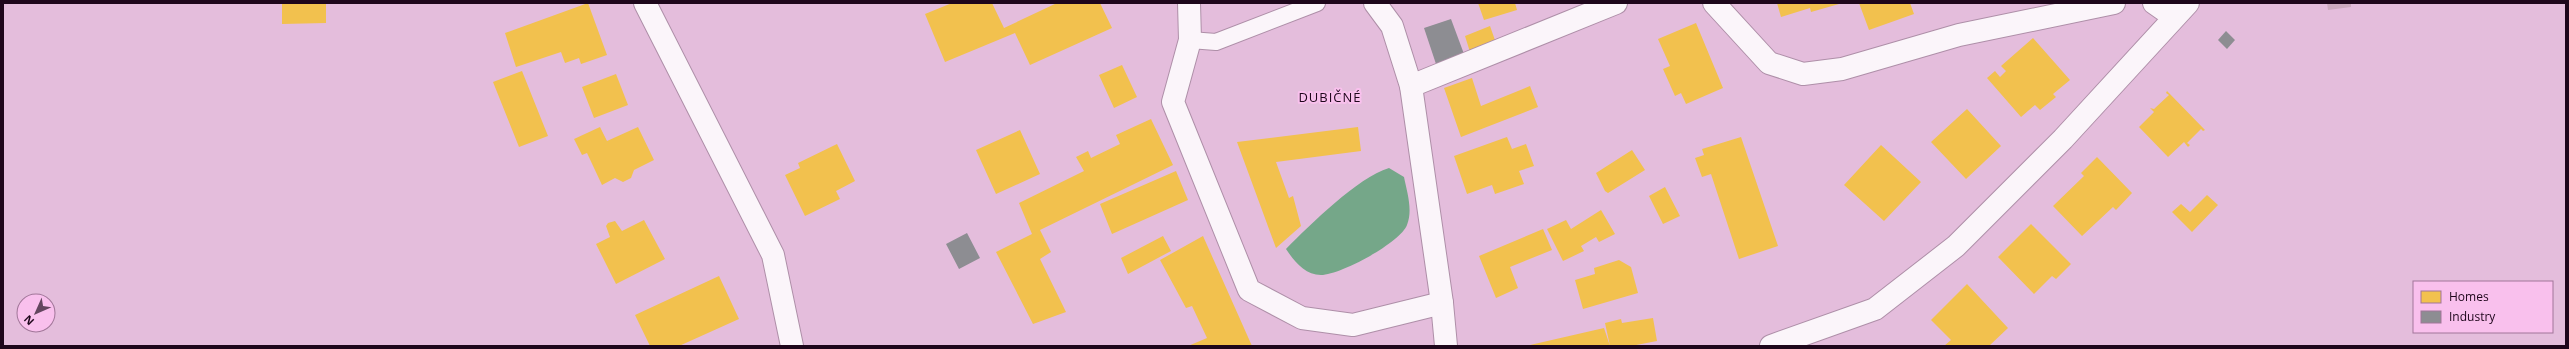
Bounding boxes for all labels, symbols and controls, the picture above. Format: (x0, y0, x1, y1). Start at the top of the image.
district label: DUBIČNÉ (1298, 88, 1362, 106)
legend (2413, 281, 2553, 333)
text: Homes (2449, 288, 2489, 305)
north arrow (16, 293, 56, 333)
text: Industry (2449, 308, 2496, 325)
text: N (20, 312, 37, 329)

